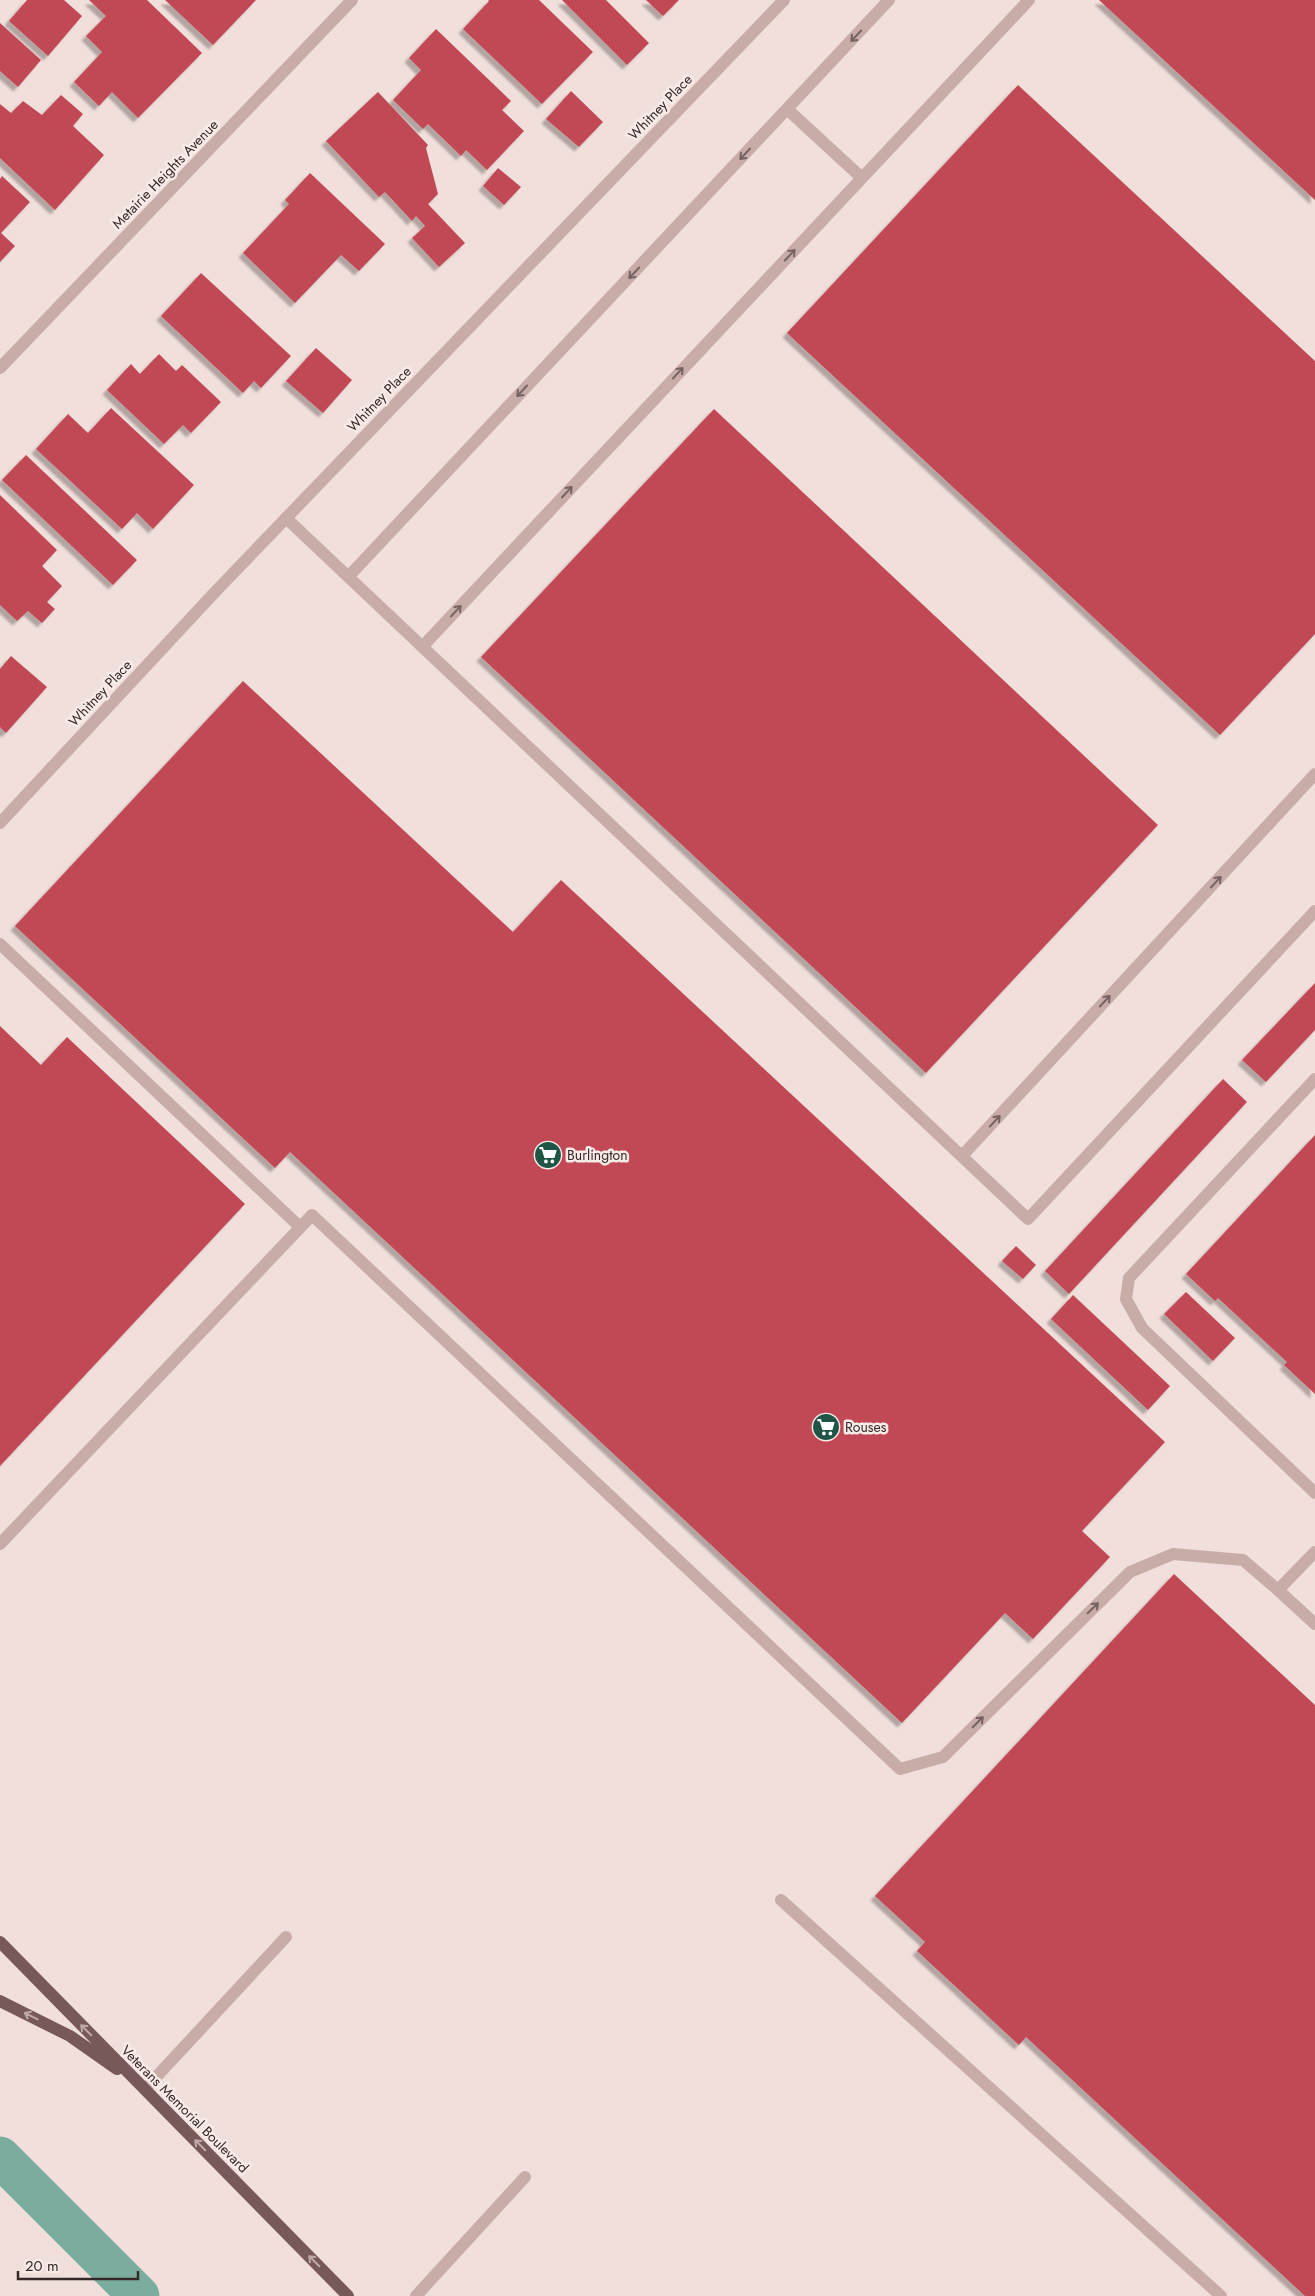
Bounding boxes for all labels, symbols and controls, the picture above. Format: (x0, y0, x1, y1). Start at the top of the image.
one-way arrow (850, 29, 862, 42)
street label: Whitney Place (623, 70, 697, 144)
street label: Metairie Heights Avenue (107, 115, 223, 233)
one-way arrow (739, 148, 751, 161)
one-way arrow (784, 249, 796, 261)
one-way arrow (628, 266, 640, 279)
street label: Whitney Place (342, 362, 416, 436)
one-way arrow (672, 367, 684, 380)
one-way arrow (516, 385, 528, 398)
one-way arrow (561, 486, 573, 498)
one-way arrow (450, 604, 462, 617)
street label: Whitney Place (64, 655, 136, 731)
one-way arrow (1210, 875, 1221, 888)
one-way arrow (1099, 995, 1111, 1008)
one-way arrow (989, 1114, 1001, 1127)
supermarket icon: Burlington (533, 1140, 563, 1170)
place label: Burlington (567, 1145, 628, 1165)
supermarket icon: Rouses (811, 1412, 841, 1442)
place label: Rouses (845, 1417, 887, 1437)
one-way arrow (1087, 1602, 1100, 1614)
one-way arrow (972, 1716, 984, 1728)
one-way arrow (23, 2011, 38, 2021)
one-way arrow (80, 2023, 92, 2036)
street label: Veterans Memorial Boulevard (117, 2041, 253, 2177)
one-way arrow (194, 2139, 206, 2152)
scale bar (18, 2248, 138, 2280)
text: 20 m (25, 2255, 59, 2277)
one-way arrow (308, 2255, 320, 2267)

